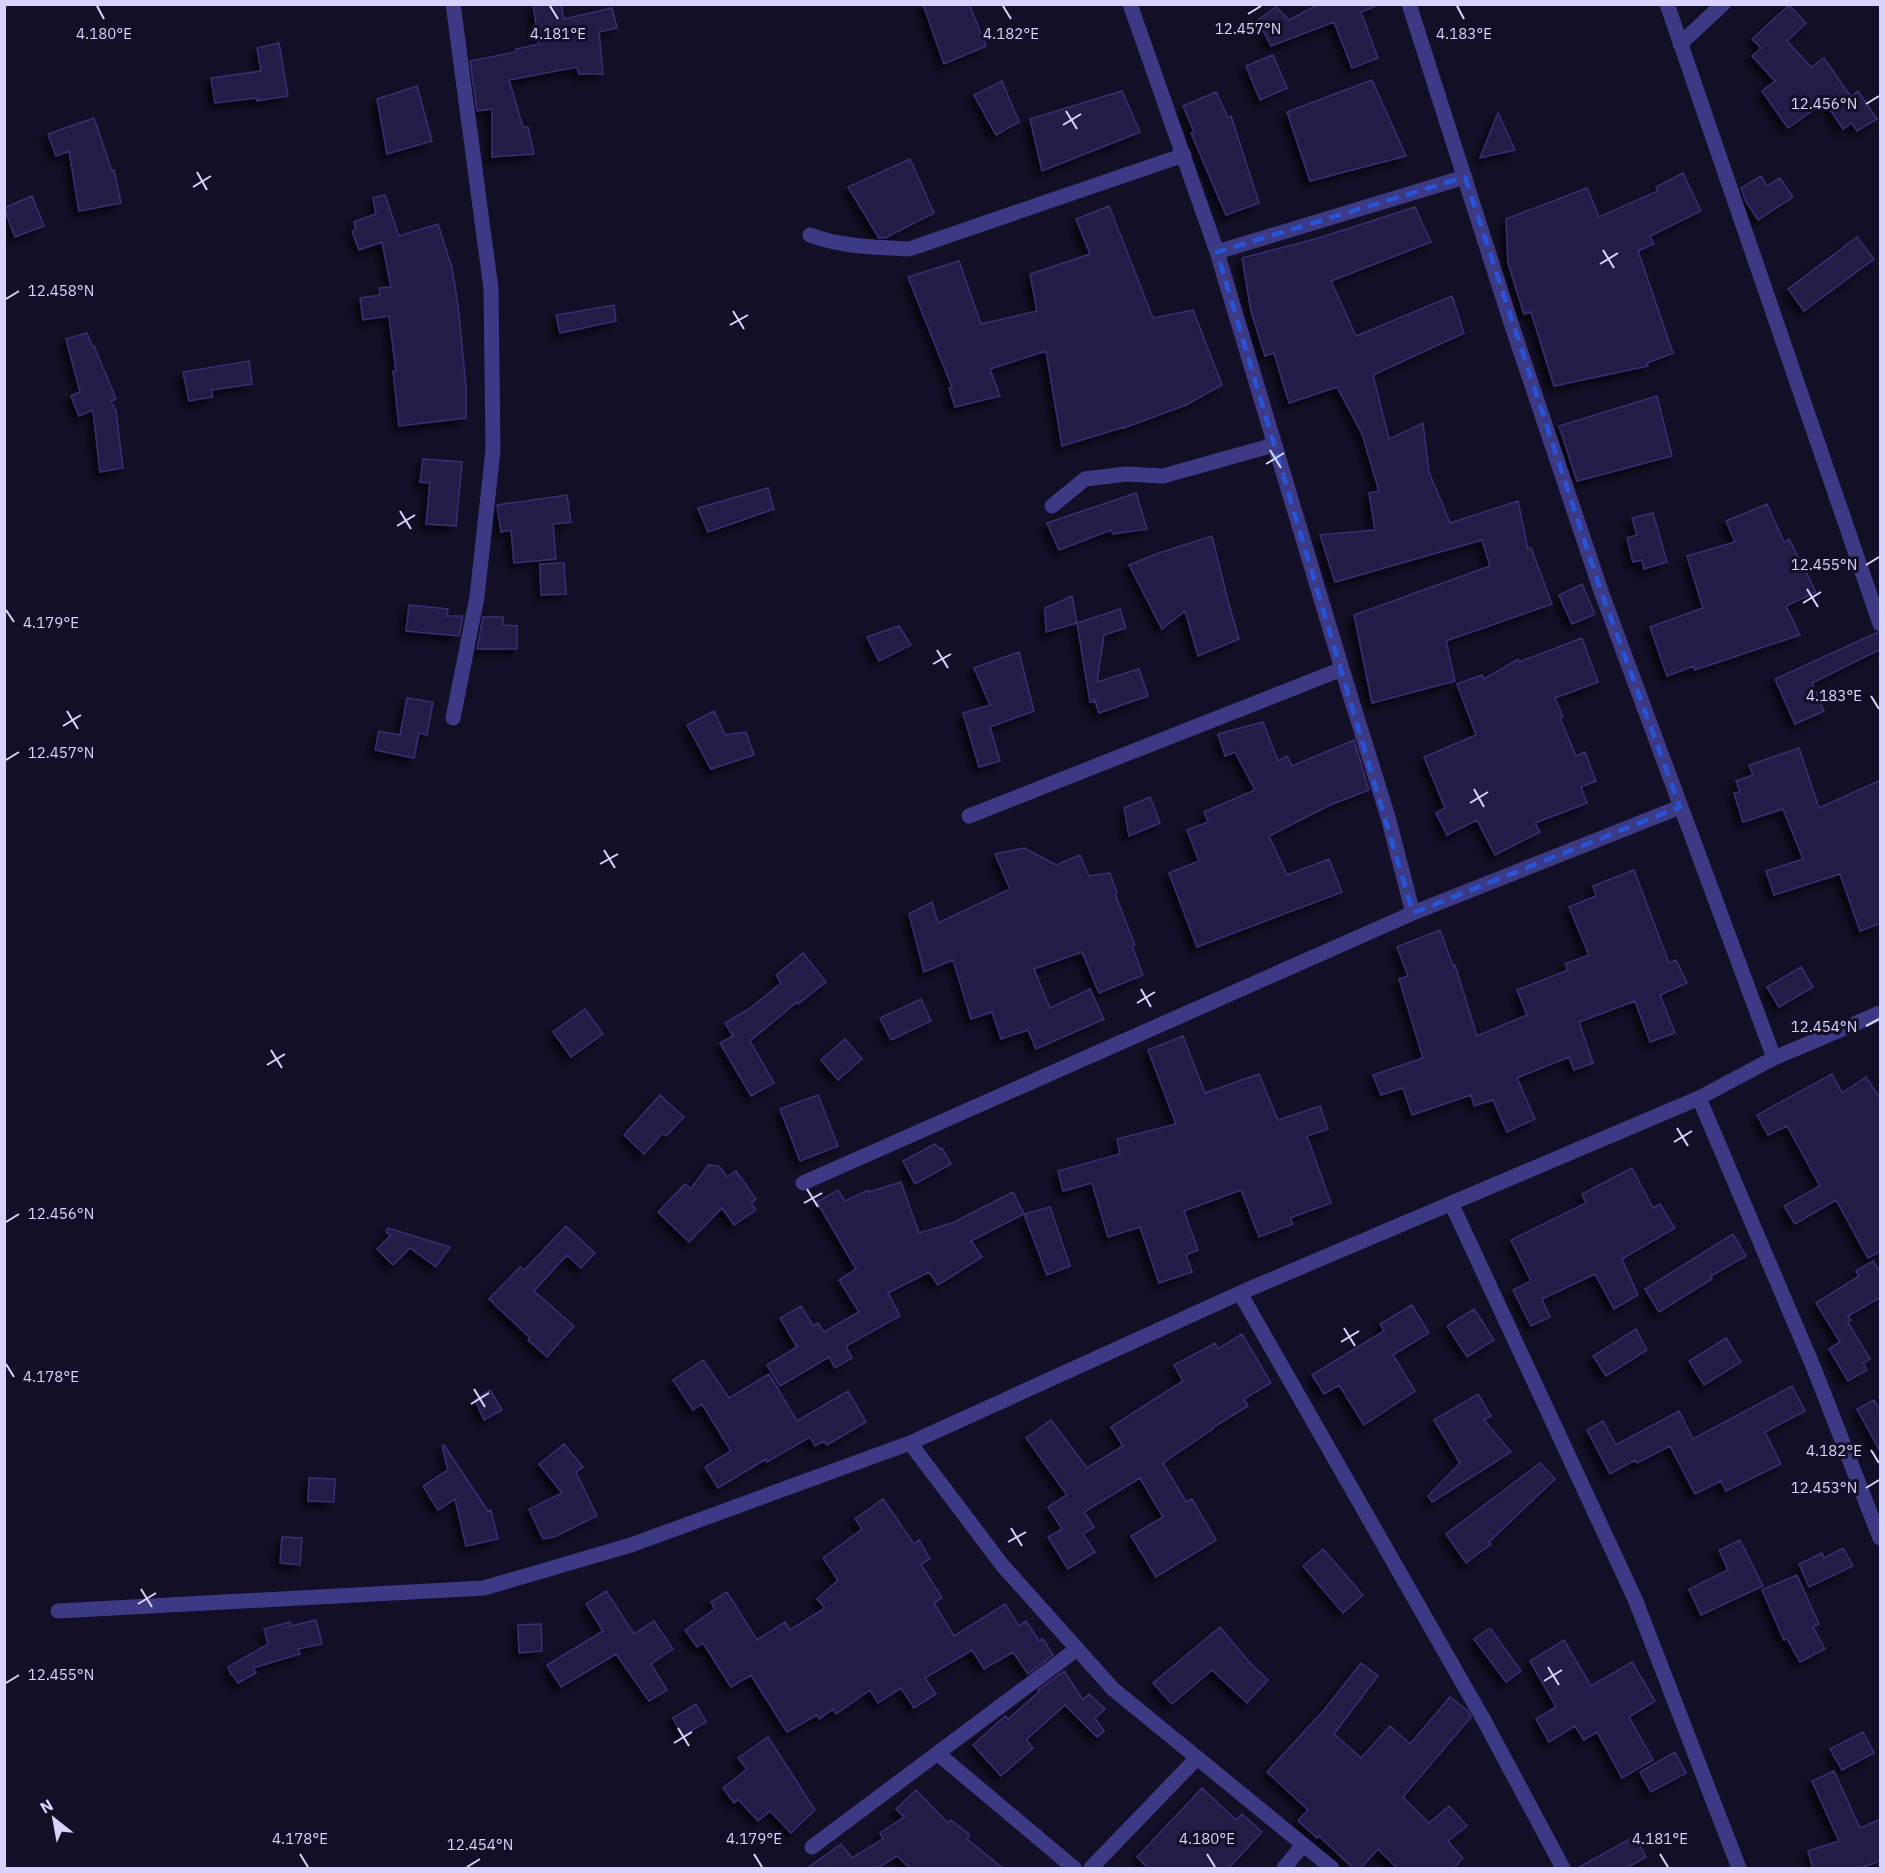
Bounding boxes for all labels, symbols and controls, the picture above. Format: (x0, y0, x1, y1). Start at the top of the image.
text: 12.457°N (1215, 19, 1281, 38)
text: 4.180°E (76, 24, 132, 43)
text: 4.181°E (530, 24, 586, 43)
text: 4.182°E (983, 24, 1039, 43)
text: 4.183°E (1436, 24, 1492, 43)
text: 12.456°N (1791, 94, 1857, 113)
text: 12.458°N (28, 281, 94, 300)
text: 12.455°N (1791, 555, 1857, 574)
text: 4.179°E (23, 613, 79, 632)
text: 4.183°E (1806, 686, 1862, 705)
text: 12.457°N (28, 743, 94, 762)
text: 12.454°N (1791, 1017, 1857, 1036)
text: 12.456°N (28, 1204, 94, 1223)
text: 4.178°E (23, 1367, 79, 1386)
text: 4.182°E (1806, 1441, 1862, 1460)
text: 12.453°N (1791, 1478, 1857, 1497)
text: 12.455°N (28, 1665, 94, 1684)
north arrow (24, 1789, 84, 1849)
text: N (36, 1795, 56, 1818)
text: 4.178°E (272, 1829, 328, 1848)
text: 4.179°E (726, 1829, 782, 1848)
text: 4.180°E (1179, 1829, 1235, 1848)
text: 4.181°E (1632, 1829, 1688, 1848)
text: 12.454°N (447, 1835, 513, 1854)

